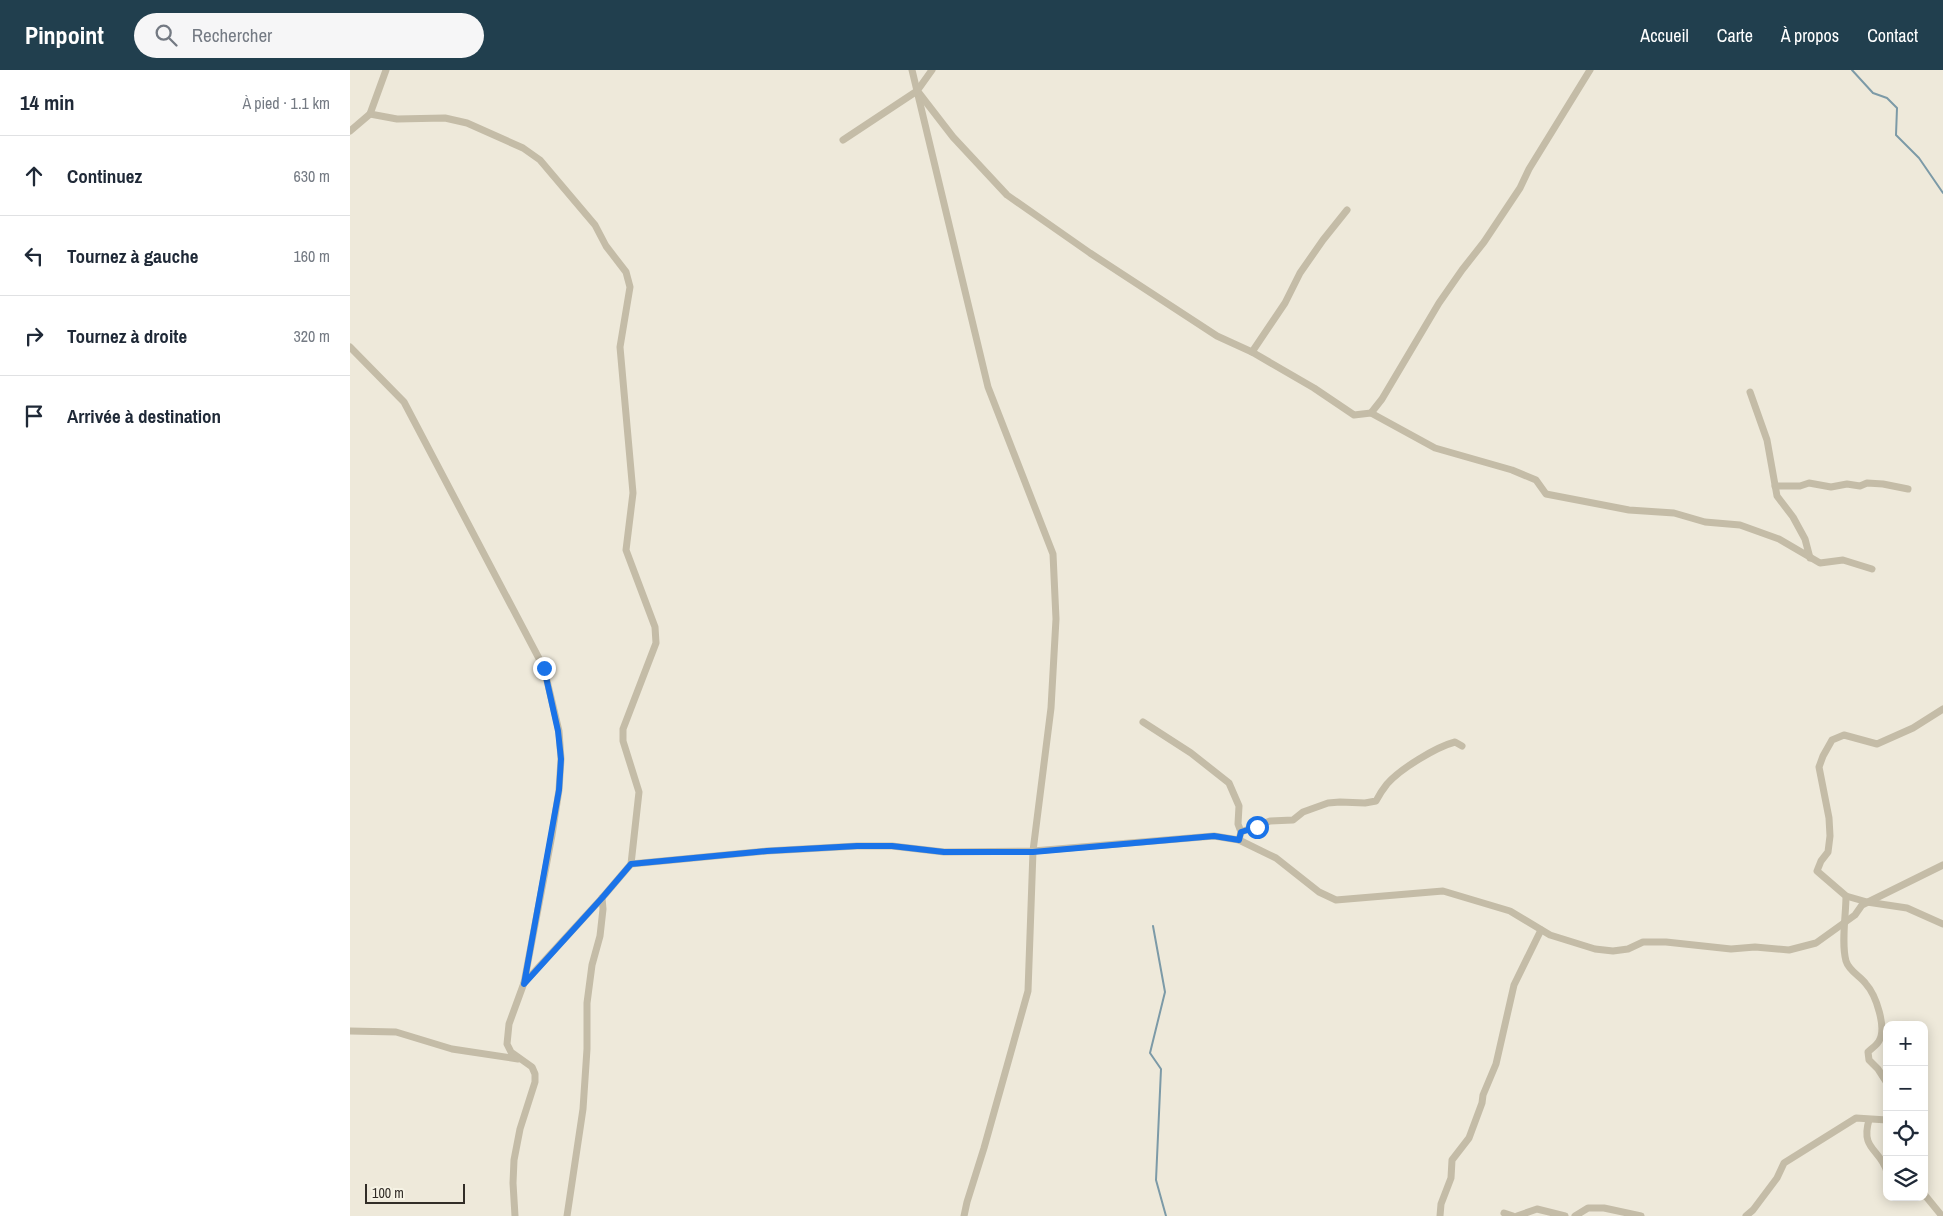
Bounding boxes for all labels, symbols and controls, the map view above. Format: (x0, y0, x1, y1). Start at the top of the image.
search box (134, 13, 484, 58)
text: Pinpoint (25, 19, 104, 51)
icon: search (152, 21, 180, 49)
text: Rechercher (192, 22, 272, 48)
text: Accueil (1640, 23, 1689, 48)
text: Carte (1717, 23, 1753, 48)
text: À propos (1781, 23, 1839, 48)
text: Contact (1867, 23, 1918, 48)
text: 14 min (20, 88, 75, 117)
text: À pied · 1.1 km (242, 92, 330, 114)
icon: ahead (20, 162, 48, 190)
text: Continuez (67, 163, 142, 189)
text: 630 m (294, 165, 330, 187)
icon: left (20, 242, 48, 270)
text: Tournez à gauche (67, 243, 198, 269)
text: 160 m (294, 245, 330, 267)
icon: right (20, 322, 48, 350)
text: Tournez à droite (67, 323, 187, 349)
text: 320 m (294, 325, 330, 347)
icon: arrive (20, 402, 48, 430)
text: Arrivée à destination (67, 403, 221, 429)
route end (533, 657, 556, 680)
route start (1246, 816, 1269, 839)
map controls (1883, 1021, 1928, 1201)
button: + (1883, 1021, 1928, 1066)
button: − (1883, 1066, 1928, 1111)
button: locate (1883, 1111, 1928, 1156)
button: layers (1883, 1156, 1928, 1201)
scale bar (365, 1181, 465, 1204)
text: 100 m (372, 1184, 404, 1202)

